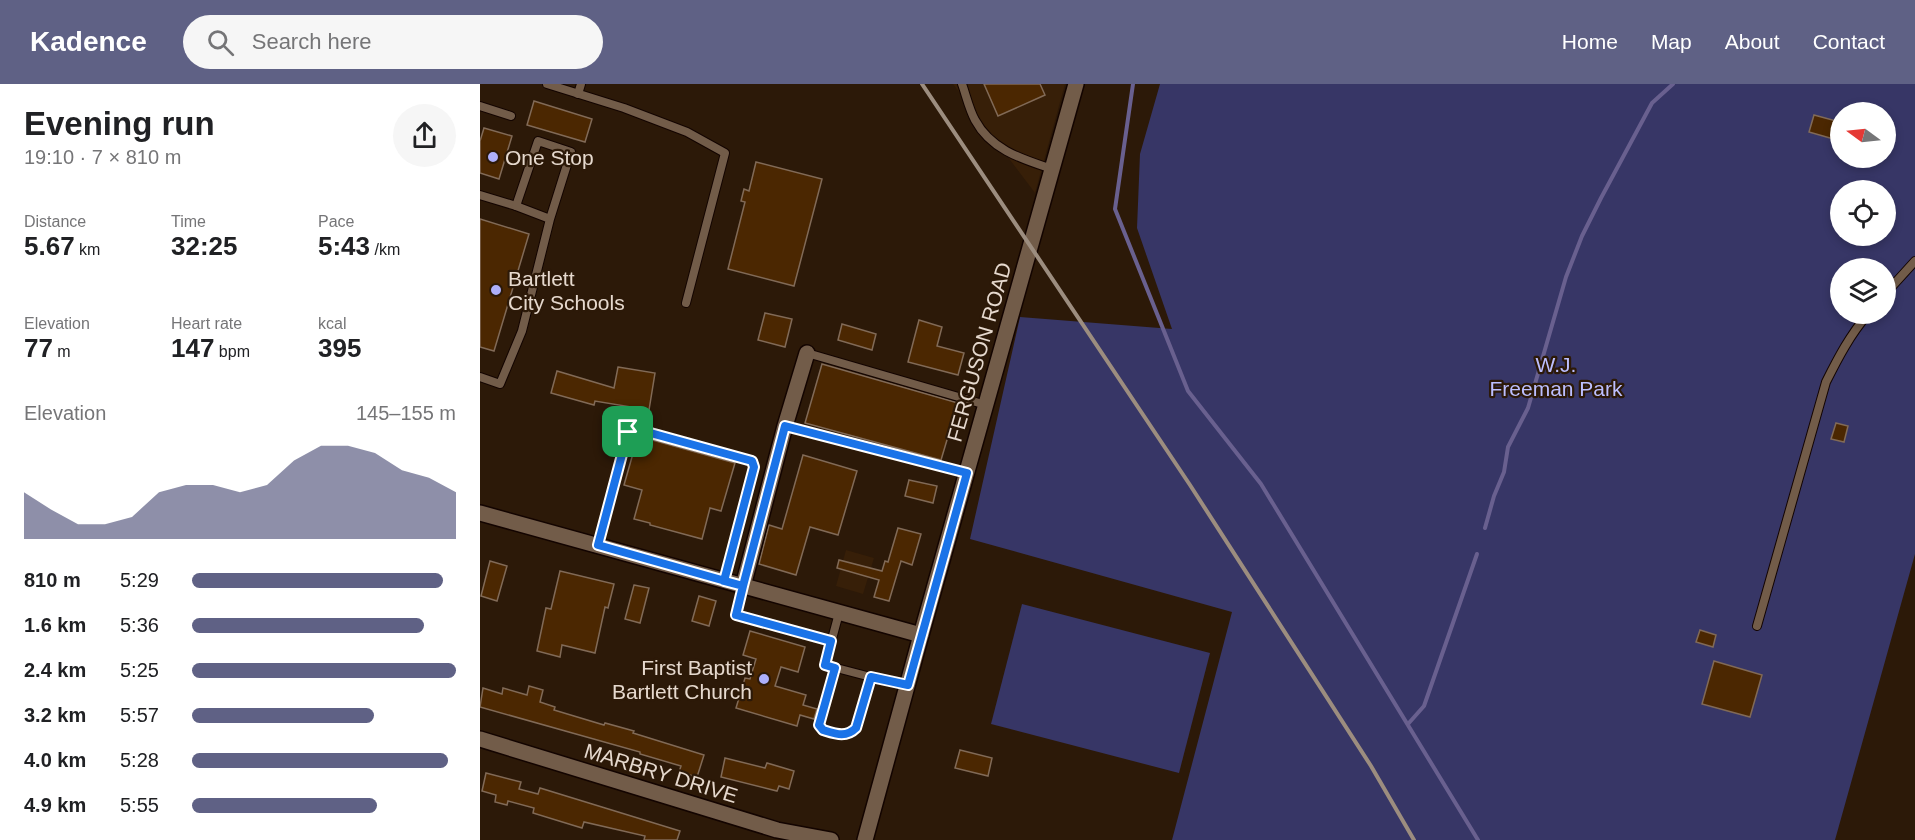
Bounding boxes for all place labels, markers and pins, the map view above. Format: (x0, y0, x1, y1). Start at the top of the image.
place label: One Stop (505, 146, 594, 169)
marker: One Stop (486, 150, 500, 164)
place label: Bartlett City Schools (508, 267, 625, 314)
marker: Bartlett City Schools (489, 283, 503, 297)
pin (602, 406, 653, 457)
place label: First Baptist Bartlett Church (612, 656, 752, 703)
marker: First Baptist Bartlett Church (757, 672, 771, 686)

